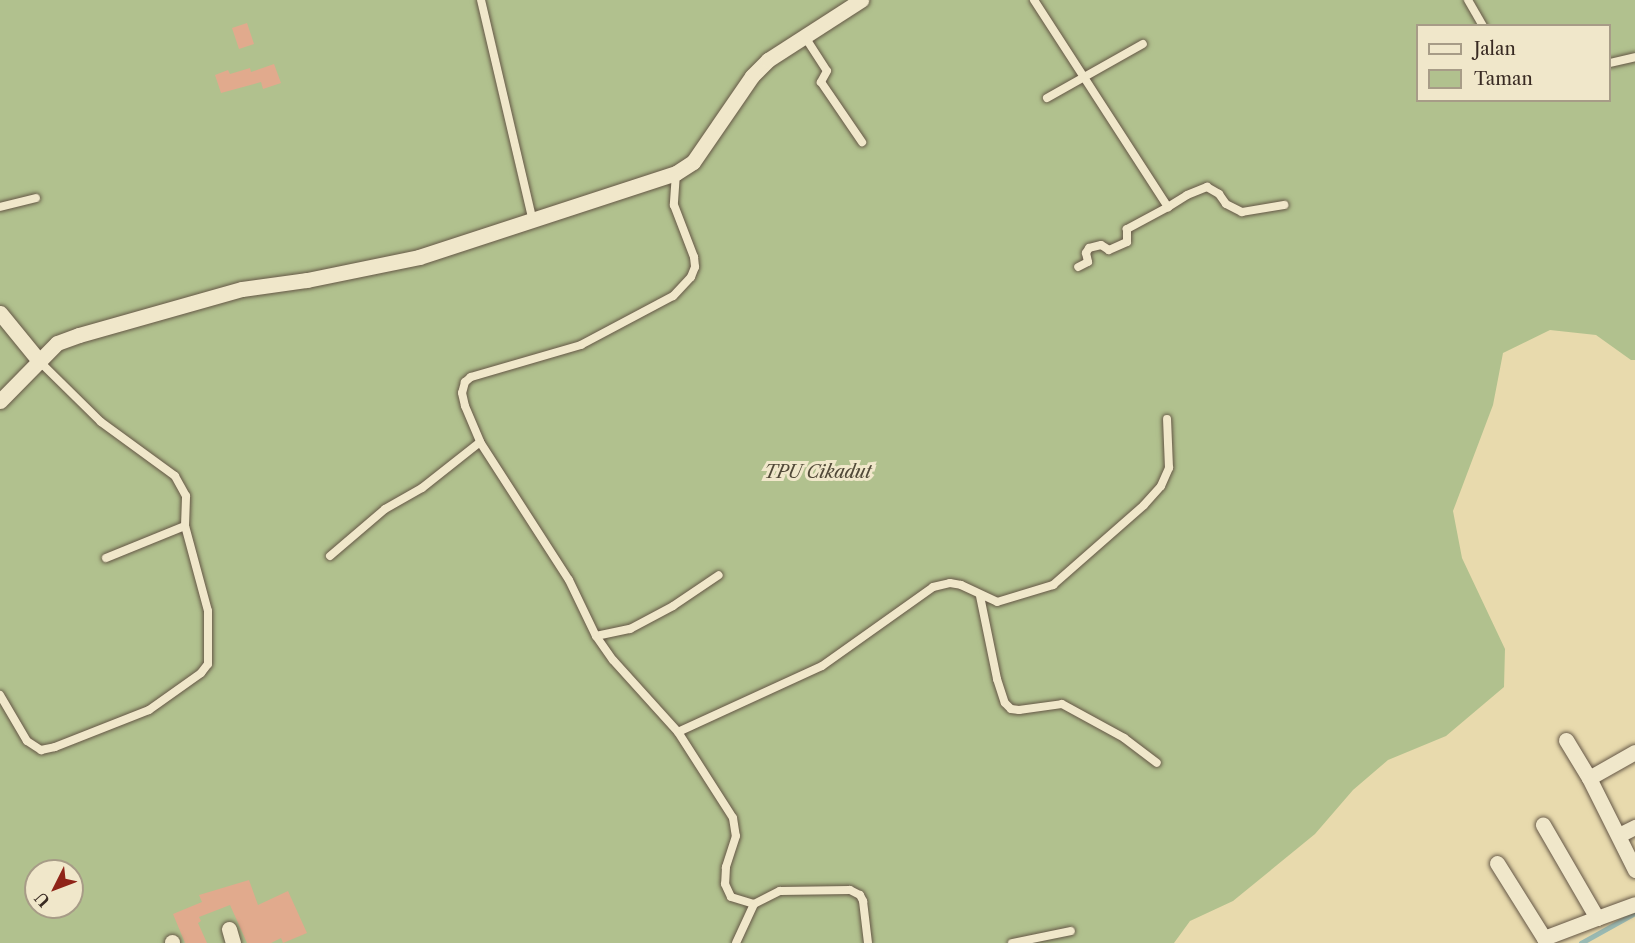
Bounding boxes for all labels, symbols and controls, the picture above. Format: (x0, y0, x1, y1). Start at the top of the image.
legend (1416, 24, 1611, 102)
text: Jalan (1474, 38, 1516, 60)
text: Taman (1474, 68, 1533, 90)
park label: TPU Cikadut (764, 461, 872, 483)
north arrow (24, 859, 84, 919)
text: U (30, 888, 54, 911)

